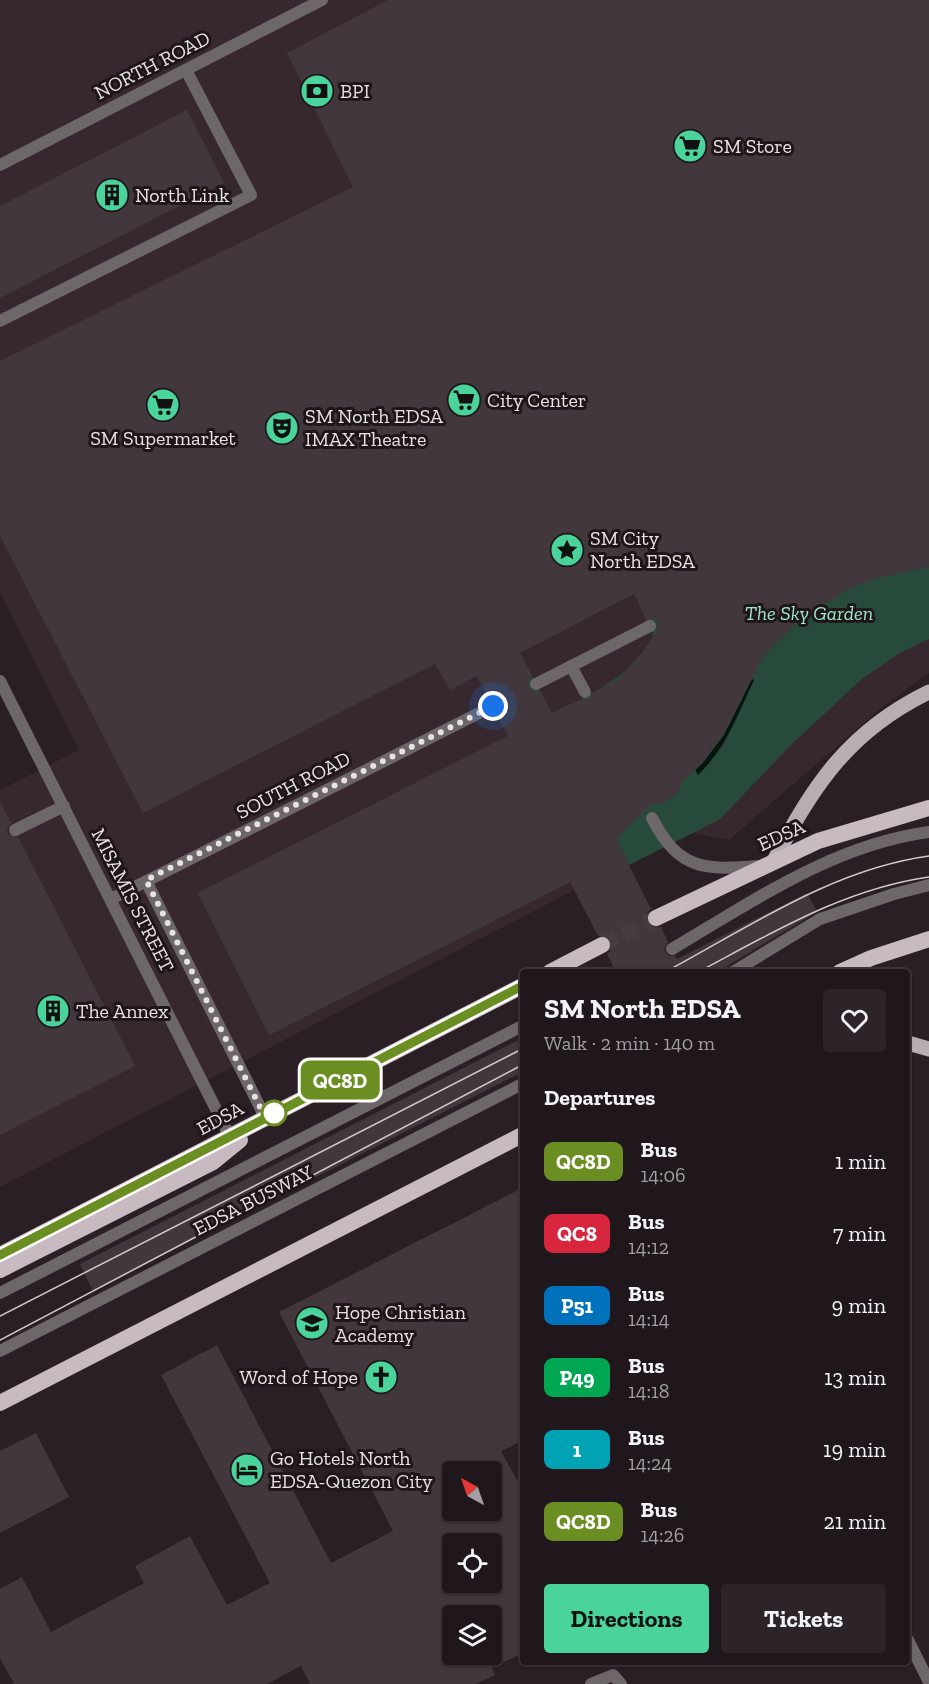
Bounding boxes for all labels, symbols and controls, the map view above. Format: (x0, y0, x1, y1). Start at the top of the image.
street label: NORTH ROAD (90, 26, 214, 104)
bank icon: BPI (299, 73, 335, 109)
place label: BPI (340, 79, 370, 103)
supermarket icon: SM Store (672, 128, 708, 164)
place label: SM Store (713, 134, 792, 158)
building icon: North Link (94, 177, 130, 213)
place label: North Link (135, 183, 230, 207)
supermarket icon: City Center (446, 382, 482, 418)
supermarket icon: SM Supermarket (145, 387, 181, 423)
place label: City Center (487, 388, 586, 412)
place label: SM North EDSA IMAX Theatre (305, 404, 444, 451)
theatre icon: SM North EDSA IMAX Theatre (264, 410, 300, 446)
place label: SM Supermarket (90, 426, 236, 450)
place label: SM City North EDSA (590, 526, 696, 573)
place icon: SM City North EDSA (549, 532, 585, 568)
park label: The Sky Garden (745, 601, 873, 625)
your location (478, 691, 508, 721)
street label: SOUTH ROAD (232, 746, 354, 824)
street label: EDSA (754, 814, 809, 856)
street label: MISAMIS STREET (86, 824, 180, 976)
button: heart (823, 989, 886, 1052)
text: SM North EDSA (544, 992, 741, 1025)
building icon: The Annex (35, 993, 71, 1029)
place label: The Annex (76, 999, 168, 1023)
text: Walk · 2 min · 140 m (544, 1031, 715, 1055)
line badge: QC8D (298, 1060, 382, 1100)
text: QC8D (313, 1068, 367, 1093)
text: Departures (544, 1084, 655, 1111)
street label: EDSA (193, 1095, 248, 1140)
unlabelled marker (261, 1100, 287, 1126)
text: Bus (641, 1136, 677, 1163)
text: 1 min (835, 1148, 886, 1175)
text: QC8D (556, 1149, 611, 1174)
street label: EDSA BUSWAY (189, 1159, 317, 1240)
text: 14:06 (641, 1163, 686, 1187)
text: Bus (628, 1208, 665, 1235)
text: 7 min (833, 1220, 886, 1247)
text: QC8 (557, 1221, 597, 1246)
text: 14:12 (628, 1235, 669, 1259)
text: Bus (628, 1280, 665, 1307)
text: 9 min (832, 1292, 886, 1319)
text: P51 (561, 1293, 593, 1318)
place label: Hope Christian Academy (335, 1300, 466, 1347)
school or university icon: Hope Christian Academy (294, 1305, 330, 1341)
text: 14:14 (628, 1307, 669, 1331)
text: Bus (628, 1352, 665, 1379)
church icon: Word of Hope (363, 1359, 399, 1395)
text: 13 min (824, 1364, 886, 1391)
place label: Word of Hope (240, 1365, 358, 1389)
text: P49 (559, 1365, 595, 1390)
text: 14:18 (628, 1379, 669, 1403)
text: Bus (628, 1424, 665, 1451)
text: 19 min (823, 1436, 886, 1463)
text: 1 (573, 1437, 581, 1462)
place label: Go Hotels North EDSA-Quezon City (270, 1446, 433, 1493)
text: 14:24 (628, 1451, 672, 1475)
hotel icon: Go Hotels North EDSA-Quezon City (229, 1452, 265, 1488)
north arrow (442, 1461, 502, 1521)
map controls (442, 1461, 502, 1665)
text: Bus (641, 1496, 677, 1523)
text: 21 min (823, 1508, 886, 1535)
text: QC8D (556, 1509, 611, 1534)
text: 14:26 (641, 1523, 684, 1547)
button: locate (442, 1533, 502, 1593)
button: Directions (544, 1584, 709, 1653)
button: Tickets (721, 1584, 886, 1653)
button: layers (442, 1605, 502, 1665)

